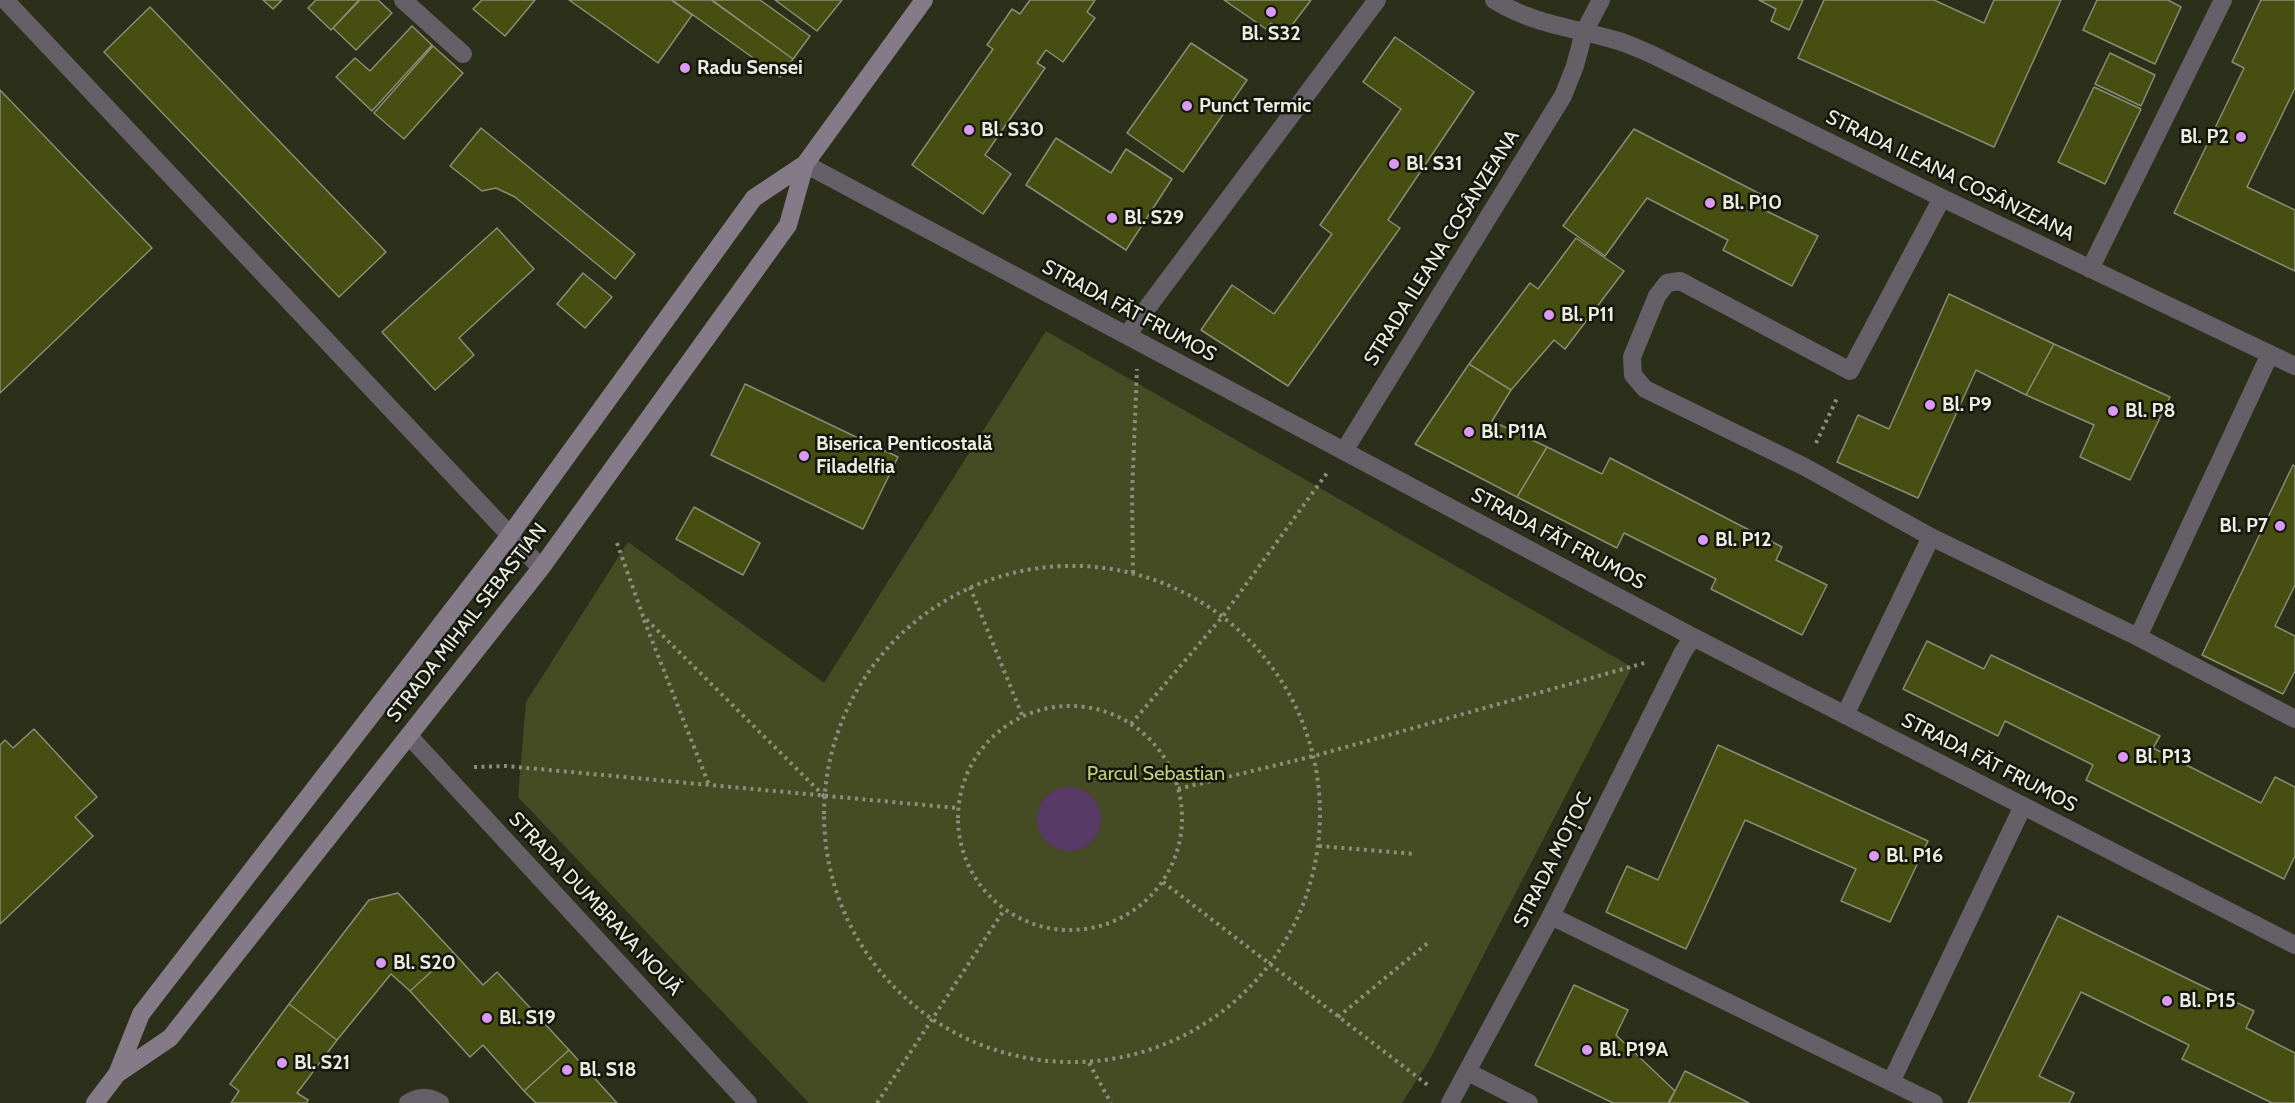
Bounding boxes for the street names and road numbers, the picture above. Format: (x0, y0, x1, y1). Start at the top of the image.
street label: STRADA ILEANA COSÂNZEANA (1822, 105, 2078, 247)
street label: STRADA ILEANA COSÂNZEANA (1359, 126, 1525, 370)
street label: STRADA FĂT FRUMOS (1038, 255, 1220, 367)
street label: STRADA FĂT FRUMOS (1467, 483, 1649, 595)
street label: STRADA MIHAIL SEBASTIAN (382, 519, 552, 727)
street label: STRADA FĂT FRUMOS (1897, 708, 2081, 818)
street label: STRADA MOȚOC (1509, 789, 1597, 931)
street label: STRADA DUMBRAVA NOUĂ (504, 807, 686, 1001)

